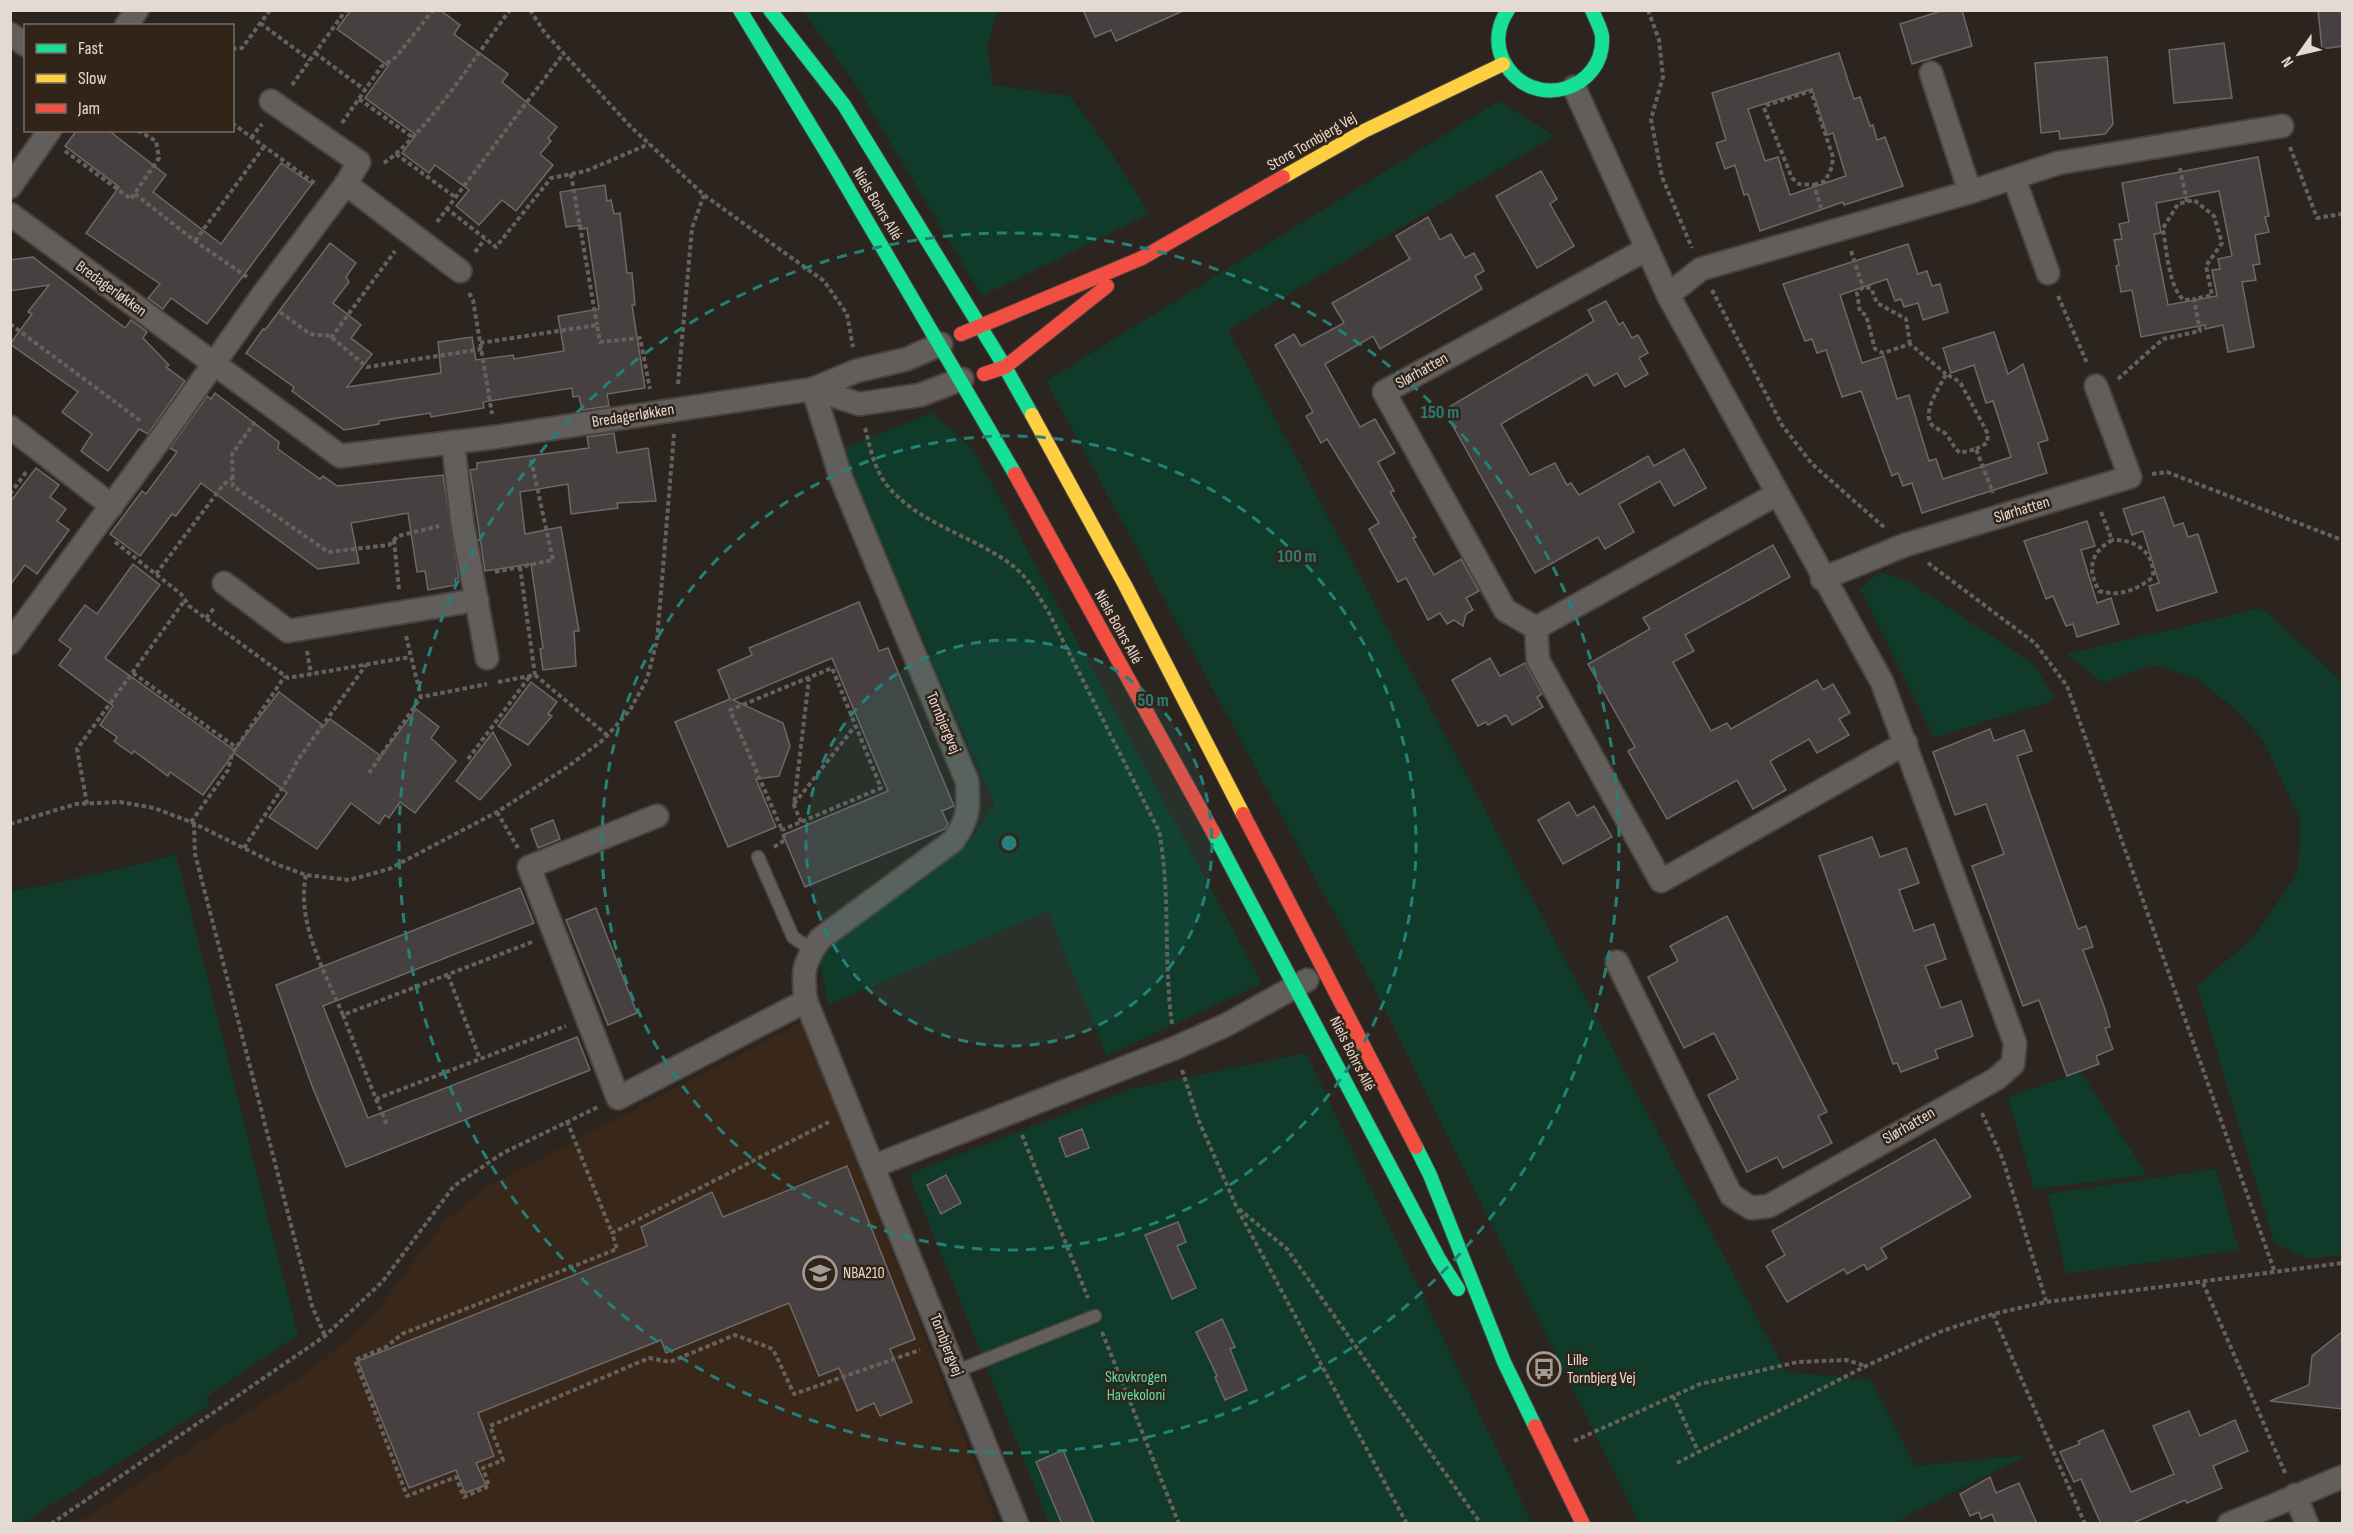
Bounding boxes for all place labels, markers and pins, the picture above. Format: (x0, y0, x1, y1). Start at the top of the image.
centre of rings (999, 833, 1019, 853)
school or university icon: NBA210 (802, 1255, 838, 1291)
place label: NBA210 (843, 1264, 885, 1283)
bus stop icon: Lille Tornbjerg Vej (1526, 1351, 1562, 1387)
place label: Lille Tornbjerg Vej (1567, 1351, 1636, 1388)

